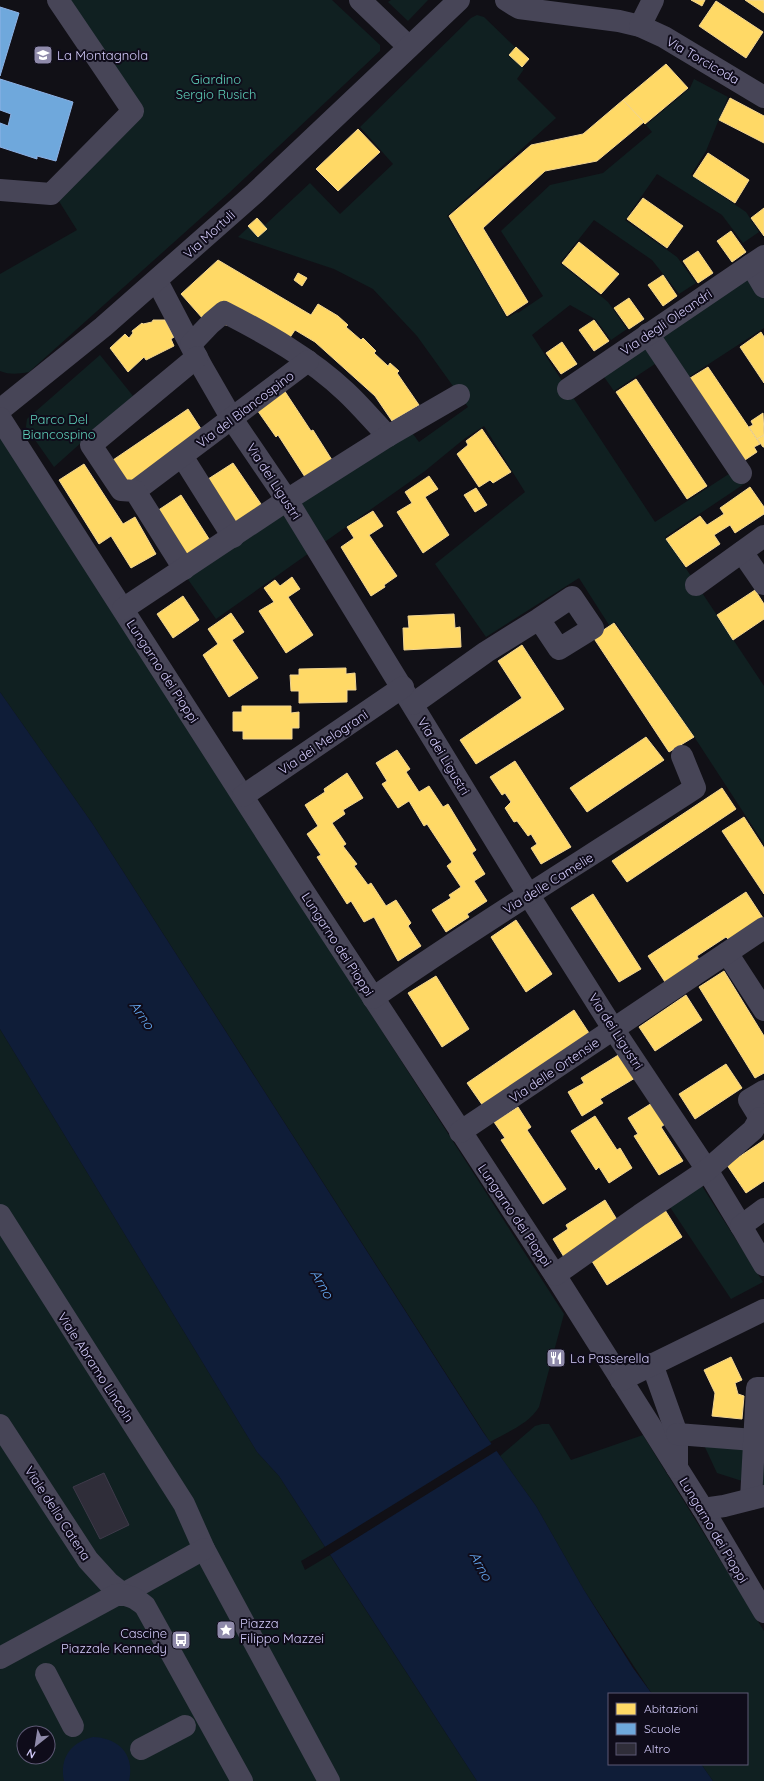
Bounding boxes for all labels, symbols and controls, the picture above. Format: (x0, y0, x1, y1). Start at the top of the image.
street label: Via Torcicoda (664, 33, 742, 87)
school or university icon: La Montagnola (32, 44, 54, 66)
place label: La Montagnola (57, 47, 148, 63)
park label: Giardino Sergio Rusich (176, 71, 256, 102)
street label: Via Mortuli (180, 207, 238, 261)
street label: Via degli Oleandri (617, 286, 715, 358)
street label: Via del Biancospino (193, 367, 297, 451)
park label: Parco Del Biancospino (22, 411, 96, 442)
street label: Via dei Ligustri (243, 440, 305, 522)
street label: Lungarno dei Pioppi (124, 616, 202, 726)
street label: Via dei Melograni (275, 706, 371, 778)
street label: Via dei Ligustri (415, 714, 473, 798)
street label: Via delle Camelie (500, 849, 596, 917)
street label: Lungarno dei Pioppi (299, 889, 377, 999)
street label: Via dei Ligustri (585, 990, 647, 1072)
water label: Arno (126, 997, 159, 1033)
street label: Via delle Ortensie (506, 1034, 602, 1106)
street label: Lungarno dei Pioppi (475, 1161, 555, 1269)
water label: Arno (306, 1266, 338, 1302)
street label: Viale Abramo Lincoln (55, 1309, 137, 1425)
restaurant icon: La Passerella (545, 1347, 567, 1369)
place label: La Passerella (570, 1350, 649, 1366)
street label: Viale della Catena (22, 1463, 94, 1563)
street label: Lungarno dei Pioppi (676, 1474, 752, 1586)
water label: Arno (466, 1548, 496, 1584)
place label: Piazza Filippo Mazzei (240, 1615, 324, 1646)
place icon: Piazza Filippo Mazzei (215, 1619, 237, 1641)
place label: Cascine Piazzale Kennedy (61, 1625, 167, 1656)
bus stop icon: Cascine Piazzale Kennedy (170, 1629, 192, 1651)
legend (608, 1693, 748, 1765)
text: Abitazioni (644, 1701, 698, 1716)
text: Scuole (644, 1721, 681, 1736)
north arrow (16, 1725, 56, 1765)
text: Altro (644, 1741, 670, 1756)
text: N (24, 1746, 38, 1762)

